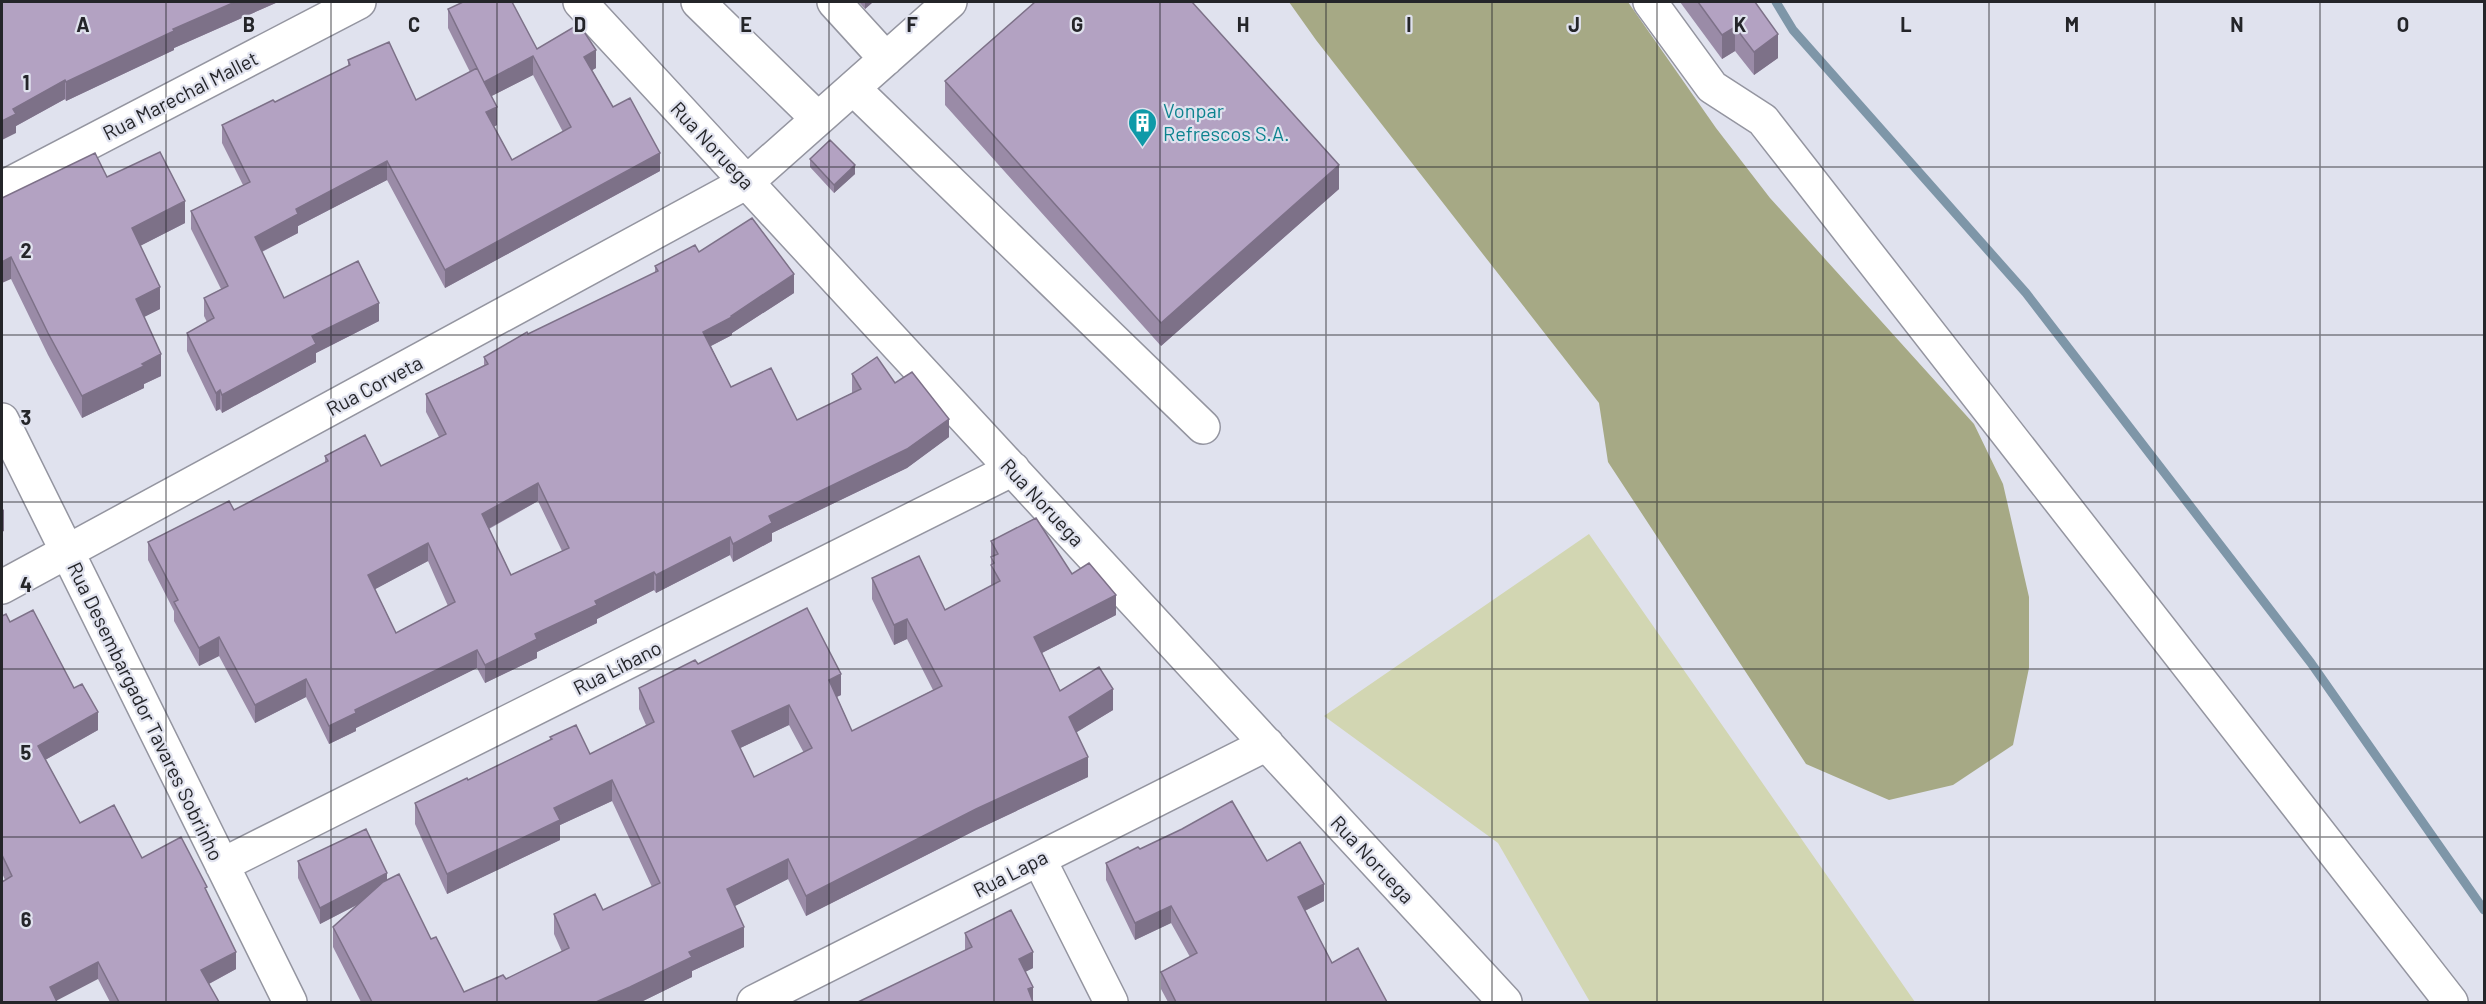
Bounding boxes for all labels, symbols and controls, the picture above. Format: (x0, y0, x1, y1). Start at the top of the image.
text: A (76, 12, 90, 36)
text: B (243, 12, 255, 36)
text: C (408, 12, 420, 36)
text: D (574, 12, 586, 36)
text: E (740, 12, 752, 36)
text: F (906, 12, 918, 36)
text: G (1071, 12, 1083, 36)
text: H (1237, 12, 1249, 36)
text: I (1406, 12, 1412, 36)
text: J (1568, 12, 1580, 36)
text: K (1734, 12, 1747, 36)
text: L (1900, 12, 1912, 36)
text: M (2065, 12, 2079, 36)
text: N (2230, 12, 2244, 36)
text: O (2397, 12, 2409, 36)
street label: Rua Marechal Mallet (98, 45, 262, 145)
text: 1 (22, 70, 30, 94)
street label: Rua Noruega (666, 96, 760, 194)
place label: Vonpar Refrescos S.A. (1163, 98, 1290, 145)
building icon: Vonpar Refrescos S.A. (1126, 106, 1158, 148)
text: 2 (20, 238, 32, 262)
street label: Rua Corveta (322, 350, 426, 420)
text: 3 (21, 405, 31, 429)
street label: Rua Noruega (996, 453, 1090, 551)
street label: Rua Desembargador Tavares Sobrinho (63, 558, 229, 864)
text: 4 (20, 572, 32, 596)
street label: Rua Líbano (569, 635, 665, 699)
text: 5 (21, 740, 32, 764)
street label: Rua Noruega (1326, 810, 1420, 908)
street label: Rua Lapa (969, 844, 1051, 902)
text: 6 (21, 907, 32, 931)

